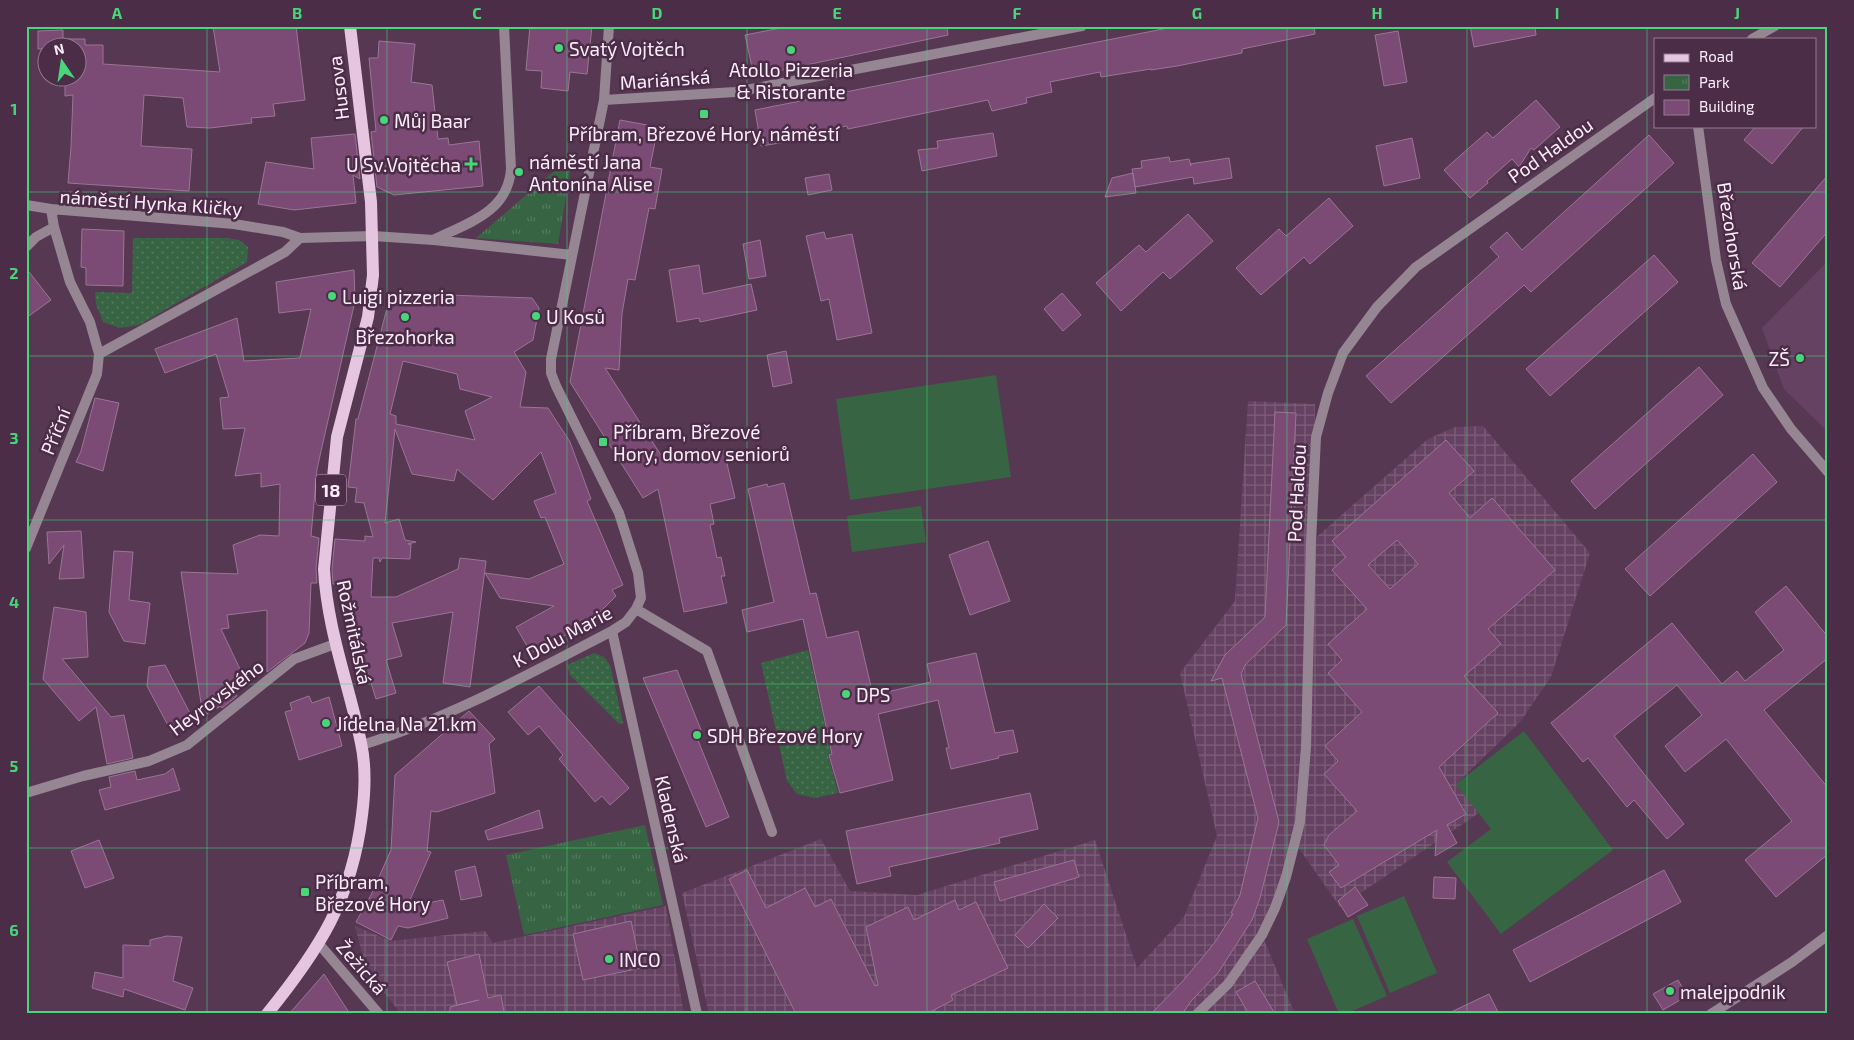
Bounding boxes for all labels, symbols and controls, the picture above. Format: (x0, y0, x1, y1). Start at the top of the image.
text: A (112, 3, 123, 22)
text: B (292, 3, 302, 22)
text: C (472, 3, 482, 22)
text: D (652, 3, 663, 22)
text: E (832, 3, 842, 22)
text: F (1013, 3, 1022, 22)
text: G (1192, 3, 1202, 22)
text: H (1371, 3, 1383, 22)
text: I (1555, 3, 1559, 22)
text: J (1734, 3, 1740, 22)
place label: Svatý Vojtěch (569, 37, 685, 60)
north arrow (38, 38, 88, 88)
legend (1654, 38, 1816, 128)
text: N (52, 39, 66, 58)
marker: Svatý Vojtěch (553, 42, 565, 54)
marker: Atollo Pizzeria & Ristorante (785, 44, 797, 56)
text: Road (1699, 47, 1734, 65)
street label: Husova (323, 55, 353, 121)
place label: Atollo Pizzeria & Ristorante (729, 58, 853, 103)
street label: Mariánská (619, 64, 711, 94)
text: Park (1699, 73, 1730, 91)
text: Building (1699, 97, 1755, 115)
text: 1 (11, 99, 17, 118)
marker: Příbram, Březové Hory, náměstí (698, 108, 710, 120)
place label: Můj Baar (394, 109, 471, 132)
street label: Pod Haldou (1503, 112, 1597, 188)
marker: Můj Baar (378, 114, 390, 126)
place label: Příbram, Březové Hory, náměstí (569, 122, 841, 145)
place label: náměstí Jana Antonína Alise (529, 150, 653, 195)
place label: U Sv.Vojtěcha (346, 153, 461, 176)
marker: U Sv.Vojtěcha (465, 158, 477, 170)
marker: náměstí Jana Antonína Alise (513, 166, 525, 178)
street label: Březohorská (1713, 180, 1753, 292)
street label: náměstí Hynka Kličky (59, 184, 243, 220)
text: 2 (9, 263, 19, 282)
place label: Luigi pizzeria (342, 285, 455, 308)
marker: Luigi pizzeria (326, 290, 338, 302)
place label: U Kosů (546, 305, 605, 328)
marker: U Kosů (530, 310, 542, 322)
marker: Březohorka (399, 311, 411, 323)
place label: Březohorka (355, 325, 455, 348)
place label: ZŠ (1769, 347, 1790, 370)
marker: ZŠ (1794, 352, 1806, 364)
street label: Příční (35, 403, 75, 458)
place label: Příbram, Březové Hory, domov seniorů (613, 420, 790, 465)
text: 3 (9, 428, 19, 447)
marker: Příbram, Březové Hory, domov seniorů (597, 436, 609, 448)
street label: Pod Haldou (1282, 443, 1310, 543)
road number: 18 (316, 474, 346, 506)
street label: Rožmitálská (333, 577, 377, 687)
text: 4 (9, 592, 19, 611)
street label: K Dolu Marie (508, 600, 616, 672)
street label: Heyrovského (164, 654, 268, 740)
place label: DPS (856, 683, 891, 706)
marker: DPS (840, 688, 852, 700)
place label: Jídelna Na 21.km (336, 712, 477, 735)
marker: Jídelna Na 21.km (320, 717, 332, 729)
place label: SDH Březové Hory (707, 724, 862, 747)
marker: SDH Březové Hory (691, 729, 703, 741)
text: 5 (10, 756, 19, 775)
street label: Kladenská (651, 773, 693, 865)
place label: Příbram, Březové Hory (315, 870, 430, 915)
marker: Příbram, Březové Hory (299, 886, 311, 898)
text: 6 (9, 920, 19, 939)
street label: Žežická (332, 935, 392, 999)
place label: INCO (619, 948, 661, 971)
marker: INCO (603, 953, 615, 965)
place label: malejpodnik (1680, 980, 1786, 1003)
marker: malejpodnik (1664, 985, 1676, 997)

